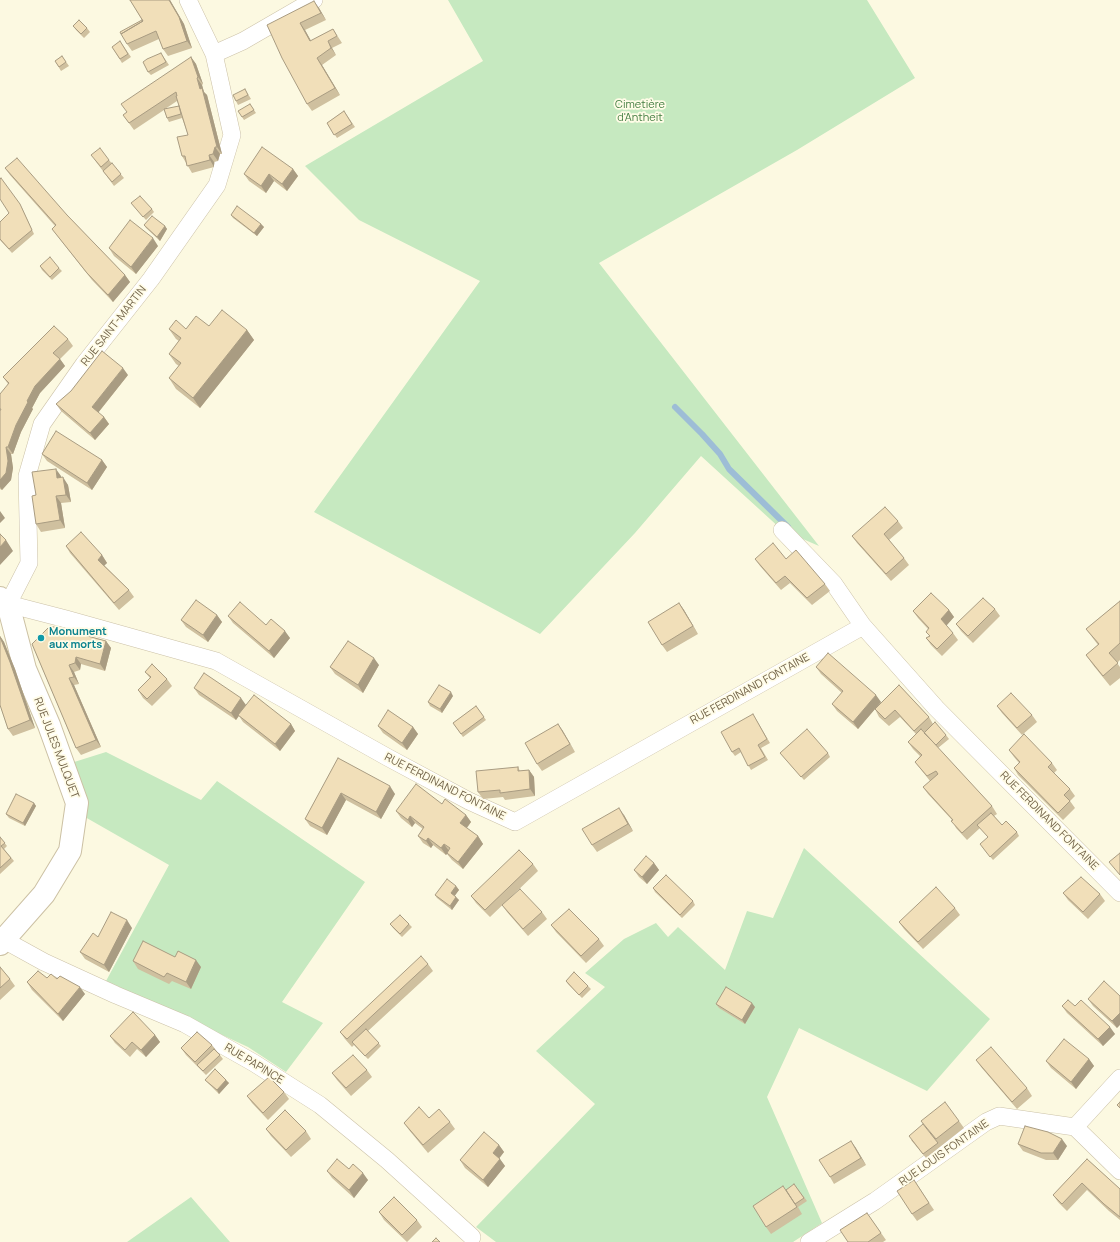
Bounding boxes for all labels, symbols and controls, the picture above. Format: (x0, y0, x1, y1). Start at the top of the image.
park label: Cimetière d'Antheit (615, 98, 665, 124)
street label: RUE SAINT-MARTIN (79, 283, 149, 369)
place label: Monument aux morts (49, 625, 107, 651)
marker: Monument aux morts (36, 633, 46, 643)
street label: RUE FERDINAND FONTAINE (688, 651, 812, 727)
street label: RUE JULES MULQUET (31, 696, 81, 800)
street label: RUE FERDINAND FONTAINE (382, 751, 508, 823)
street label: RUE FERDINAND FONTAINE (997, 769, 1101, 873)
street label: RUE PAPINCE (222, 1041, 286, 1087)
street label: RUE LOUIS FONTAINE (897, 1117, 991, 1189)

